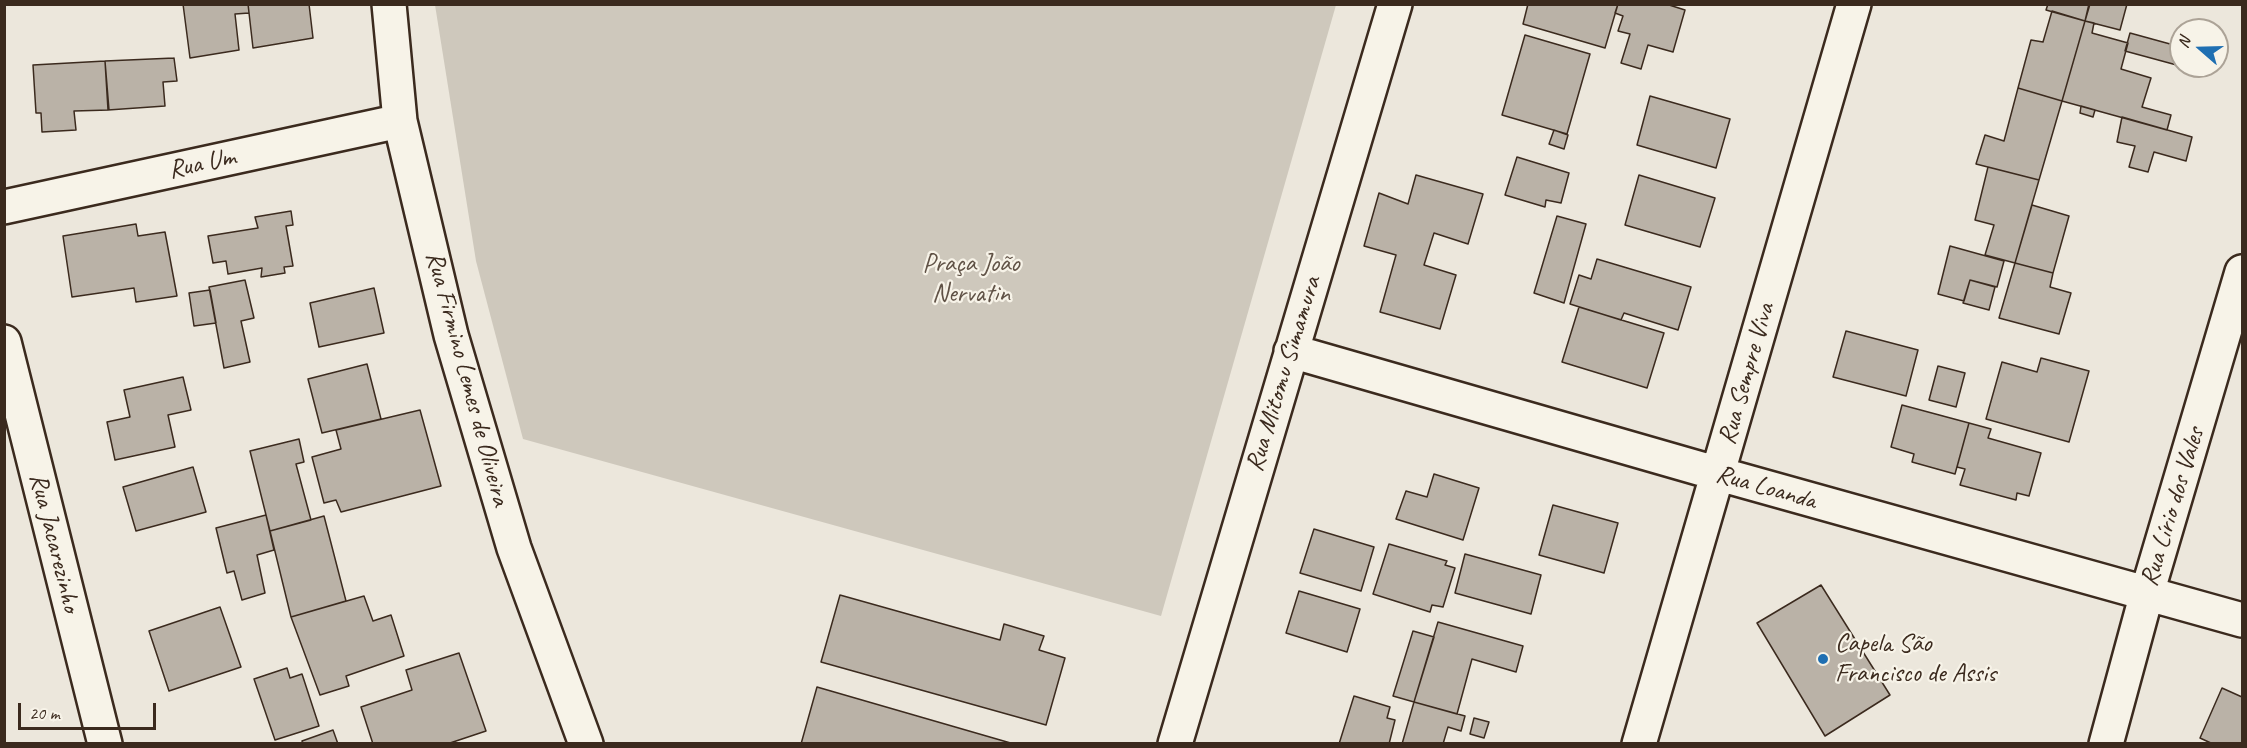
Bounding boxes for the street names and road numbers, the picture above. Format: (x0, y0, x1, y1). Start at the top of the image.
street label: Rua Um (166, 142, 238, 186)
street label: Rua Firmino Lemes de Oliveira (418, 249, 516, 509)
street label: Rua Mitomu Simamura (1240, 273, 1328, 475)
street label: Rua Sempre Viva (1712, 300, 1782, 448)
street label: Rua Lírio dos Vales (2134, 424, 2212, 590)
street label: Rua Loanda (1712, 459, 1820, 517)
street label: Rua Jacarezinho (22, 470, 86, 616)

